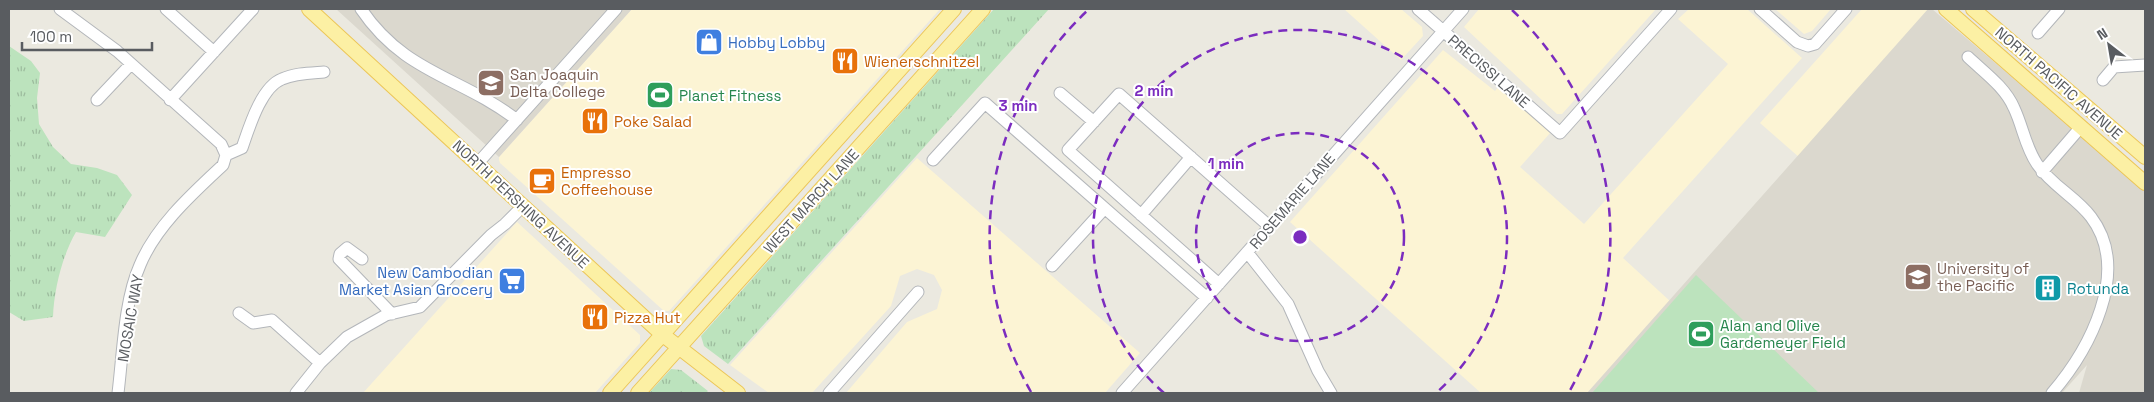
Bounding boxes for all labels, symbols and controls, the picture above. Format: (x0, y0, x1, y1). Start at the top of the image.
scale bar (22, 20, 152, 52)
north arrow (2084, 20, 2134, 70)
street label: NORTH PACIFIC AVENUE (1992, 23, 2126, 143)
text: 100 m (30, 27, 72, 46)
shop icon: Hobby Lobby (694, 27, 724, 57)
street label: PRECISSI LANE (1444, 30, 1534, 112)
place label: Hobby Lobby (728, 33, 825, 52)
restaurant icon: Wienerschnitzel (830, 46, 860, 76)
place label: Wienerschnitzel (864, 52, 979, 71)
place label: San Joaquin Delta College (510, 65, 606, 101)
school or university icon: San Joaquin Delta College (476, 68, 506, 98)
sports icon: Planet Fitness (645, 80, 675, 110)
text: 2 min (1135, 81, 1173, 100)
place label: Planet Fitness (679, 86, 782, 105)
text: 3 min (999, 96, 1037, 115)
restaurant icon: Poke Salad (580, 106, 610, 136)
place label: Poke Salad (614, 112, 692, 131)
street label: NORTH PERSHING AVENUE (449, 136, 593, 272)
street label: WEST MARCH LANE (759, 145, 863, 257)
street label: ROSEMARIE LANE (1245, 149, 1339, 253)
text: 1 min (1208, 154, 1244, 173)
place label: Empresso Coffeehouse (561, 163, 653, 199)
cafe icon: Empresso Coffeehouse (527, 166, 557, 196)
centre of rings (1291, 228, 1309, 246)
place label: University of the Pacific (1937, 259, 2030, 295)
school or university icon: University of the Pacific (1903, 262, 1933, 292)
place label: New Cambodian Market Asian Grocery (339, 263, 493, 299)
supermarket icon: New Cambodian Market Asian Grocery (497, 266, 527, 296)
street label: MOSAIC WAY (113, 273, 147, 363)
building icon: Rotunda (2033, 273, 2063, 303)
place label: Rotunda (2067, 279, 2129, 298)
restaurant icon: Pizza Hut (580, 302, 610, 332)
place label: Pizza Hut (614, 308, 681, 327)
place label: Alan and Olive Gardemeyer Field (1720, 316, 1846, 352)
sports icon: Alan and Olive Gardemeyer Field (1686, 319, 1716, 349)

